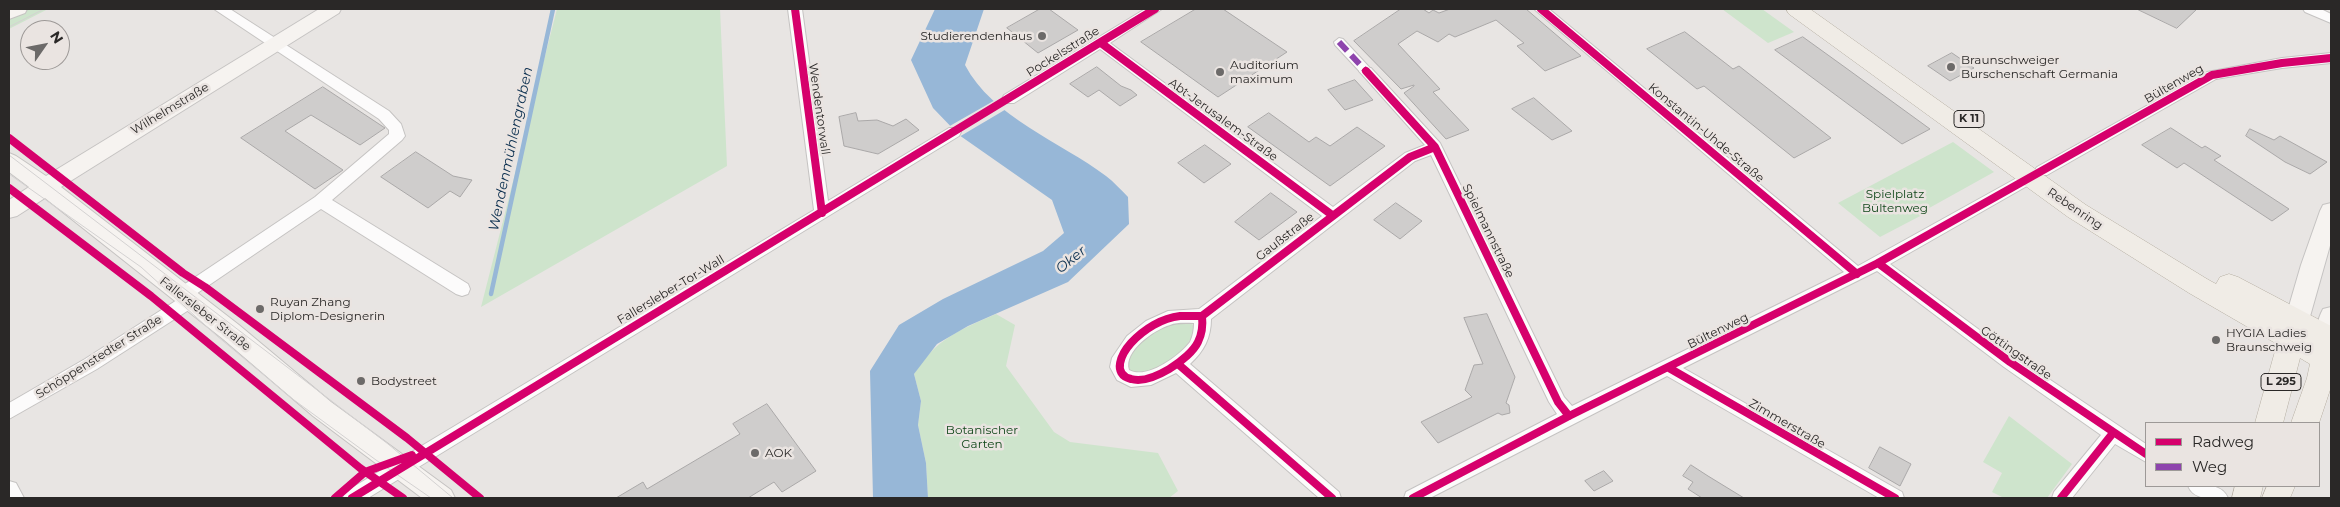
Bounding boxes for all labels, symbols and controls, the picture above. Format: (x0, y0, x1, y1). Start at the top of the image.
north arrow (20, 20, 70, 70)
street label: Pockelsstraße (1024, 24, 1102, 80)
text: N (46, 28, 67, 47)
place label: Studierendenhaus (920, 29, 1032, 43)
marker: Studierendenhaus (1036, 30, 1048, 42)
place label: Braunschweiger Burschenschaft Germania (1961, 53, 2118, 81)
place label: Auditorium maximum (1230, 58, 1299, 86)
marker: Braunschweiger Burschenschaft Germania (1945, 61, 1957, 73)
street label: Bültenweg (2142, 61, 2206, 107)
street label: Wendentorwall (805, 62, 833, 156)
water label: Wendenmühlengraben (485, 65, 537, 233)
marker: Auditorium maximum (1214, 66, 1226, 78)
street label: Abt-Jerusalem-Straße (1166, 76, 1280, 164)
street label: Wilhelmstraße (128, 80, 212, 138)
street label: Konstantin-Uhde-Straße (1645, 80, 1767, 186)
road number: K 11 (1954, 110, 1984, 128)
street label: Spielmannstraße (1459, 182, 1517, 280)
street label: Rebenring (2045, 185, 2105, 233)
park label: Spielplatz Bültenweg (1862, 187, 1928, 215)
street label: Gaußstraße (1253, 210, 1317, 264)
water label: Oker (1053, 243, 1089, 277)
street label: Fallersleber-Tor-Wall (615, 252, 727, 328)
street label: Fallersleber Straße (157, 274, 253, 354)
place label: Ruyan Zhang Diplom-Designerin (270, 295, 385, 323)
marker: Ruyan Zhang Diplom-Designerin (254, 303, 266, 315)
street label: Bültenweg (1685, 310, 1751, 352)
street label: Schöppenstedter Straße (33, 312, 165, 402)
street label: Göttingstraße (1978, 323, 2054, 383)
place label: HYGIA Ladies Braunschweig (2226, 326, 2312, 354)
marker: HYGIA Ladies Braunschweig (2210, 334, 2222, 346)
place label: Bodystreet (371, 374, 437, 388)
road number: L 295 (2261, 374, 2301, 391)
marker: Bodystreet (355, 375, 367, 387)
street label: Zimmerstraße (1746, 396, 1828, 452)
legend (2145, 422, 2320, 487)
park label: Botanischer Garten (946, 423, 1018, 451)
text: Radweg (2192, 432, 2254, 451)
place label: AOK (765, 446, 792, 460)
marker: AOK (749, 447, 761, 459)
text: Weg (2192, 457, 2227, 476)

